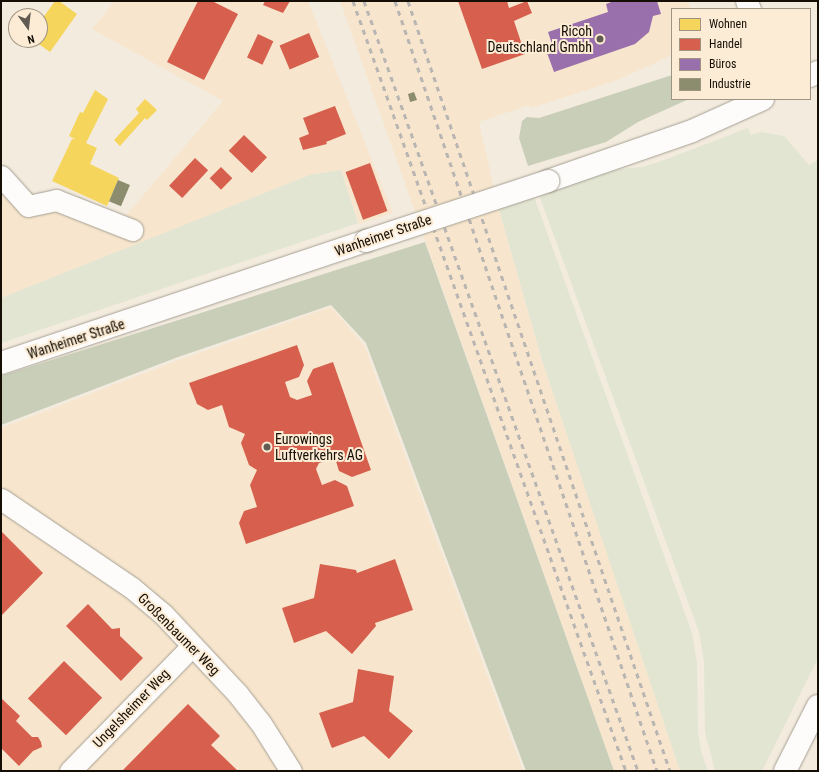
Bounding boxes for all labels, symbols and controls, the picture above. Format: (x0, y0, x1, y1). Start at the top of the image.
north arrow (8, 8, 48, 48)
legend (671, 8, 811, 100)
text: Wohnen (709, 17, 747, 31)
place label: Ricoh Deutschland Gmbh (488, 23, 592, 56)
text: N (26, 32, 36, 46)
marker: Ricoh Deutschland Gmbh (595, 34, 605, 44)
text: Handel (709, 37, 742, 51)
text: Büros (709, 57, 736, 71)
text: Industrie (709, 77, 751, 91)
street label: Wanheimer Straße (333, 211, 433, 259)
street label: Wanheimer Straße (25, 315, 127, 363)
place label: Eurowings Luftverkehrs AG (275, 431, 363, 464)
marker: Eurowings Luftverkehrs AG (262, 442, 272, 452)
street label: Großenbaumer Weg (135, 590, 223, 678)
street label: Ungelsheimer Weg (89, 665, 173, 751)

